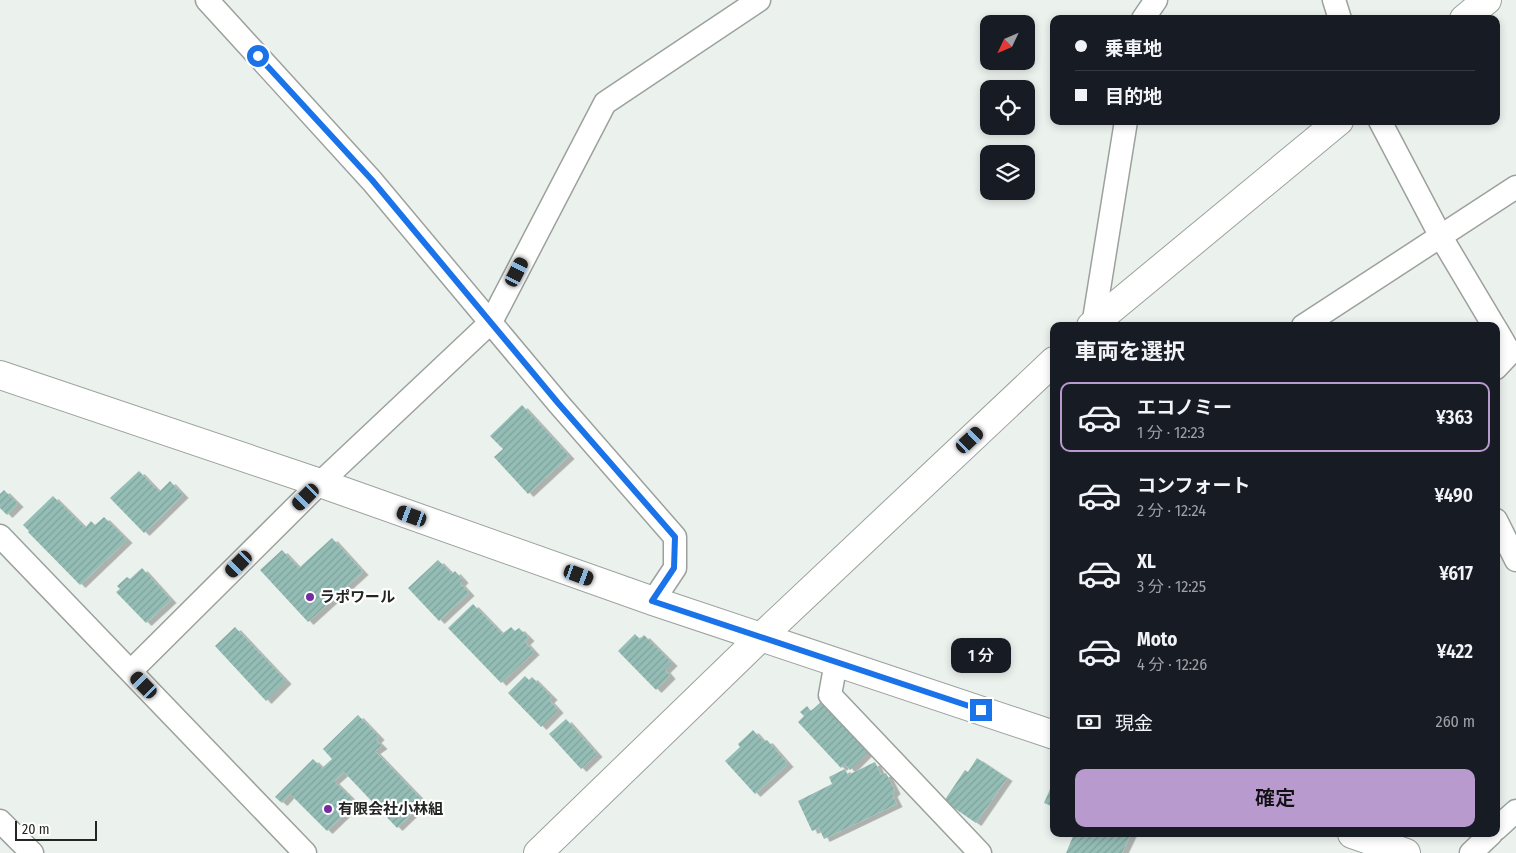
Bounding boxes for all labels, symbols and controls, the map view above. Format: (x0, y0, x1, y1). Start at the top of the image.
north arrow (980, 15, 1035, 70)
map controls (980, 15, 1035, 200)
text: 乗車地 (1105, 37, 1162, 60)
route start (247, 45, 269, 67)
button: locate (980, 80, 1035, 135)
text: 目的地 (1105, 85, 1162, 108)
button: layers (980, 145, 1035, 200)
car (503, 255, 530, 289)
text: 車両を選択 (1075, 338, 1185, 365)
icon: car (1077, 395, 1122, 440)
text: エコノミー (1137, 396, 1232, 419)
text: ¥363 (1436, 406, 1473, 429)
text: 1 分 · 12:23 (1137, 423, 1205, 442)
car (953, 424, 986, 456)
icon: car (1077, 473, 1122, 518)
text: コンフォート (1137, 474, 1250, 497)
car (290, 481, 321, 513)
text: ¥490 (1435, 484, 1473, 507)
text: 2 分 · 12:24 (1137, 501, 1206, 520)
car (395, 504, 428, 528)
car (223, 548, 254, 580)
text: XL (1137, 550, 1156, 573)
icon: car (1077, 551, 1122, 596)
text: ¥617 (1439, 562, 1473, 585)
car (562, 563, 595, 587)
text: 3 分 · 12:25 (1137, 577, 1206, 596)
place label: ラポワール (320, 588, 395, 606)
marker: ラポワール (304, 591, 316, 603)
text: Moto (1137, 628, 1177, 651)
icon: car (1077, 629, 1122, 674)
callout: 1 分 (951, 638, 1011, 672)
text: ¥422 (1437, 640, 1473, 663)
text: 1 分 (968, 646, 994, 665)
text: 4 分 · 12:26 (1137, 655, 1207, 674)
car (128, 669, 159, 701)
route end (970, 699, 992, 721)
icon: cash (1075, 708, 1103, 736)
text: 現金 (1115, 712, 1153, 735)
text: 260 m (1436, 712, 1475, 731)
button: 確定 (1075, 769, 1475, 827)
place label: 有限会社小林組 (338, 800, 443, 818)
marker: 有限会社小林組 (322, 803, 334, 815)
scale bar (15, 818, 98, 841)
text: 20 m (22, 821, 50, 838)

